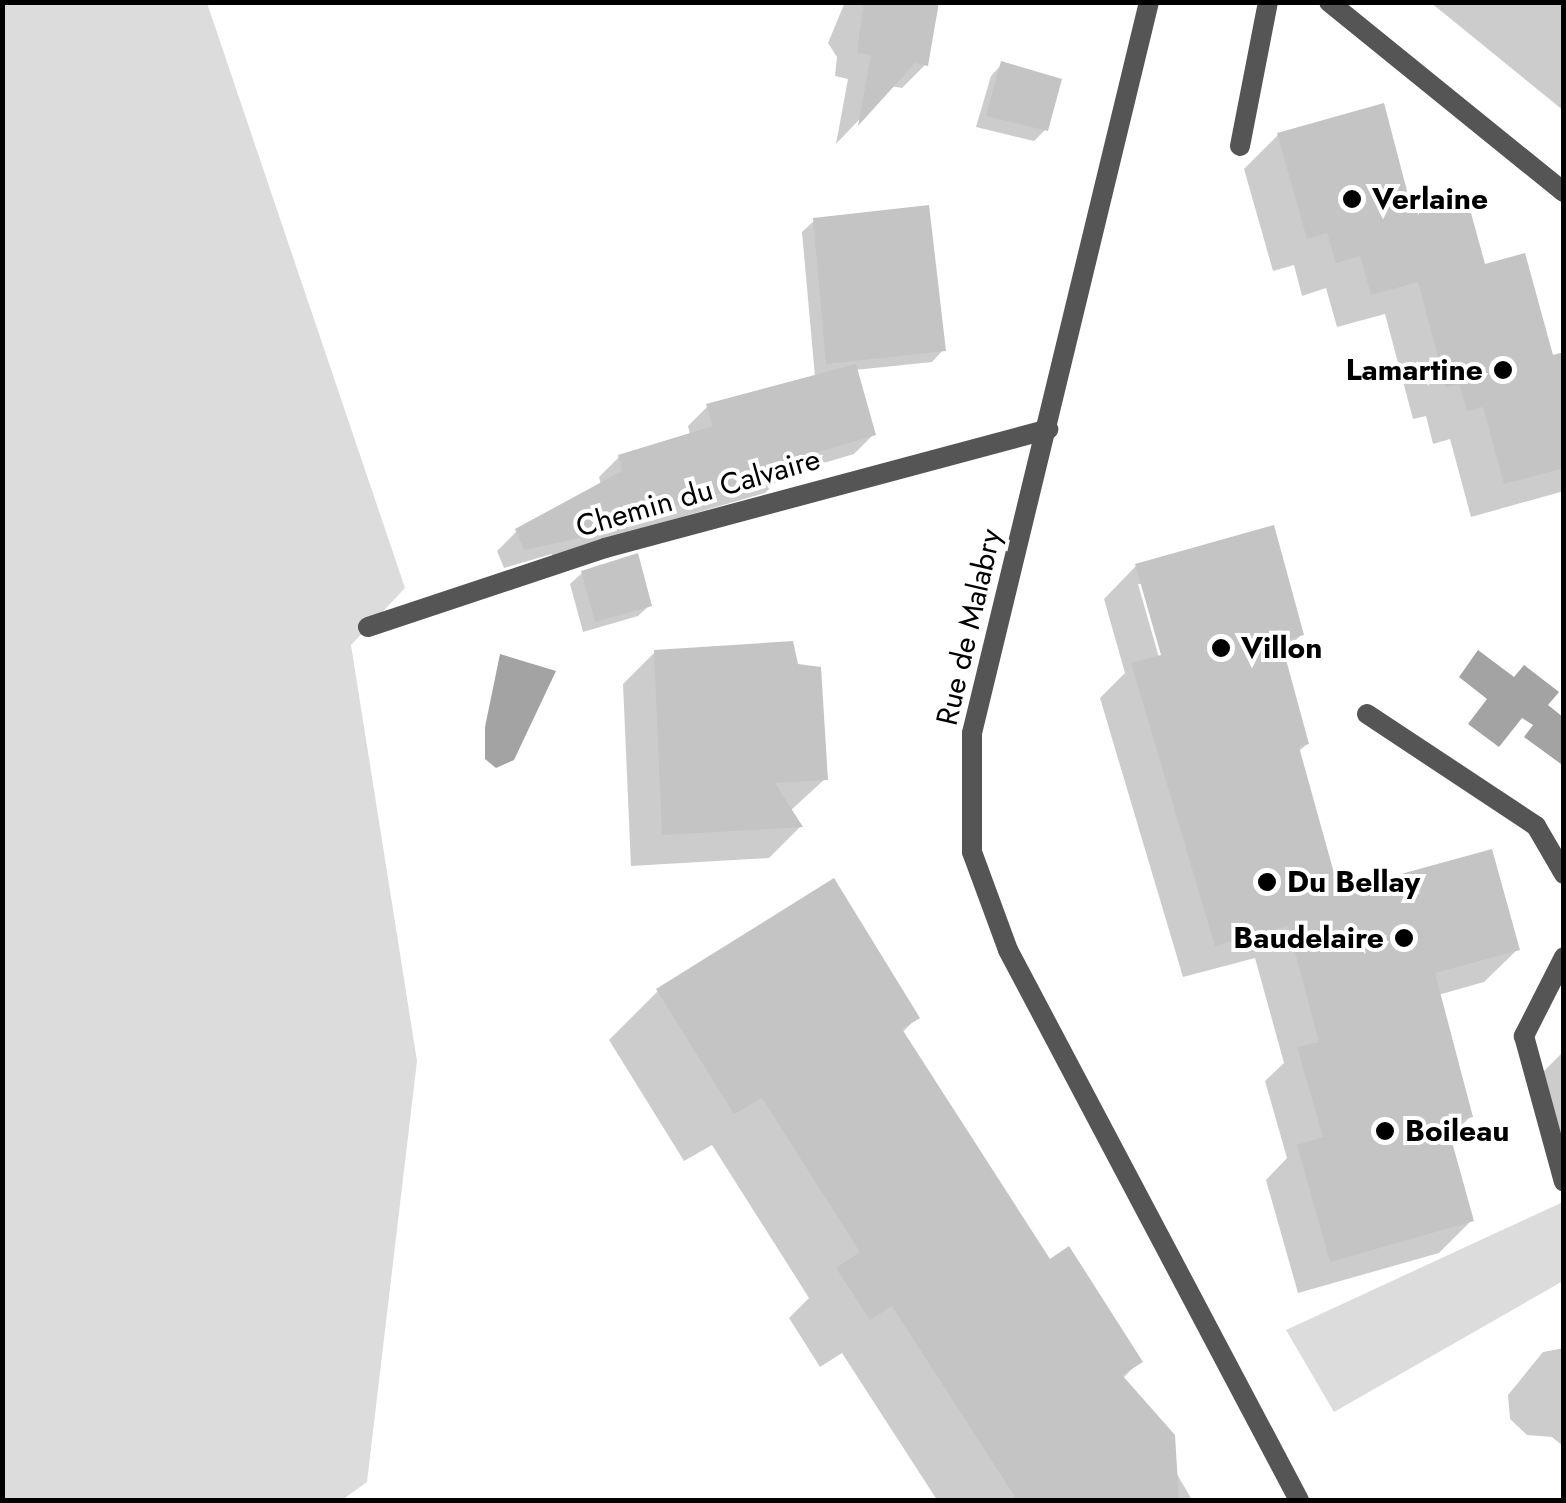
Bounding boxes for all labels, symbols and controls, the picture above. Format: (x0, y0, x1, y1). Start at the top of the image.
place label: Verlaine (1372, 181, 1488, 217)
marker: Verlaine (1341, 188, 1363, 210)
place label: Lamartine (1346, 352, 1483, 388)
marker: Lamartine (1492, 359, 1514, 381)
street label: Chemin du Calvaire (572, 441, 824, 545)
street label: Rue de Malabry (929, 525, 1009, 729)
place label: Villon (1241, 630, 1322, 666)
marker: Villon (1210, 637, 1232, 659)
place label: Du Bellay (1287, 864, 1420, 900)
marker: Du Bellay (1256, 871, 1278, 893)
place label: Baudelaire (1233, 920, 1384, 956)
marker: Baudelaire (1393, 927, 1415, 949)
place label: Boileau (1405, 1113, 1510, 1149)
marker: Boileau (1374, 1120, 1396, 1142)

